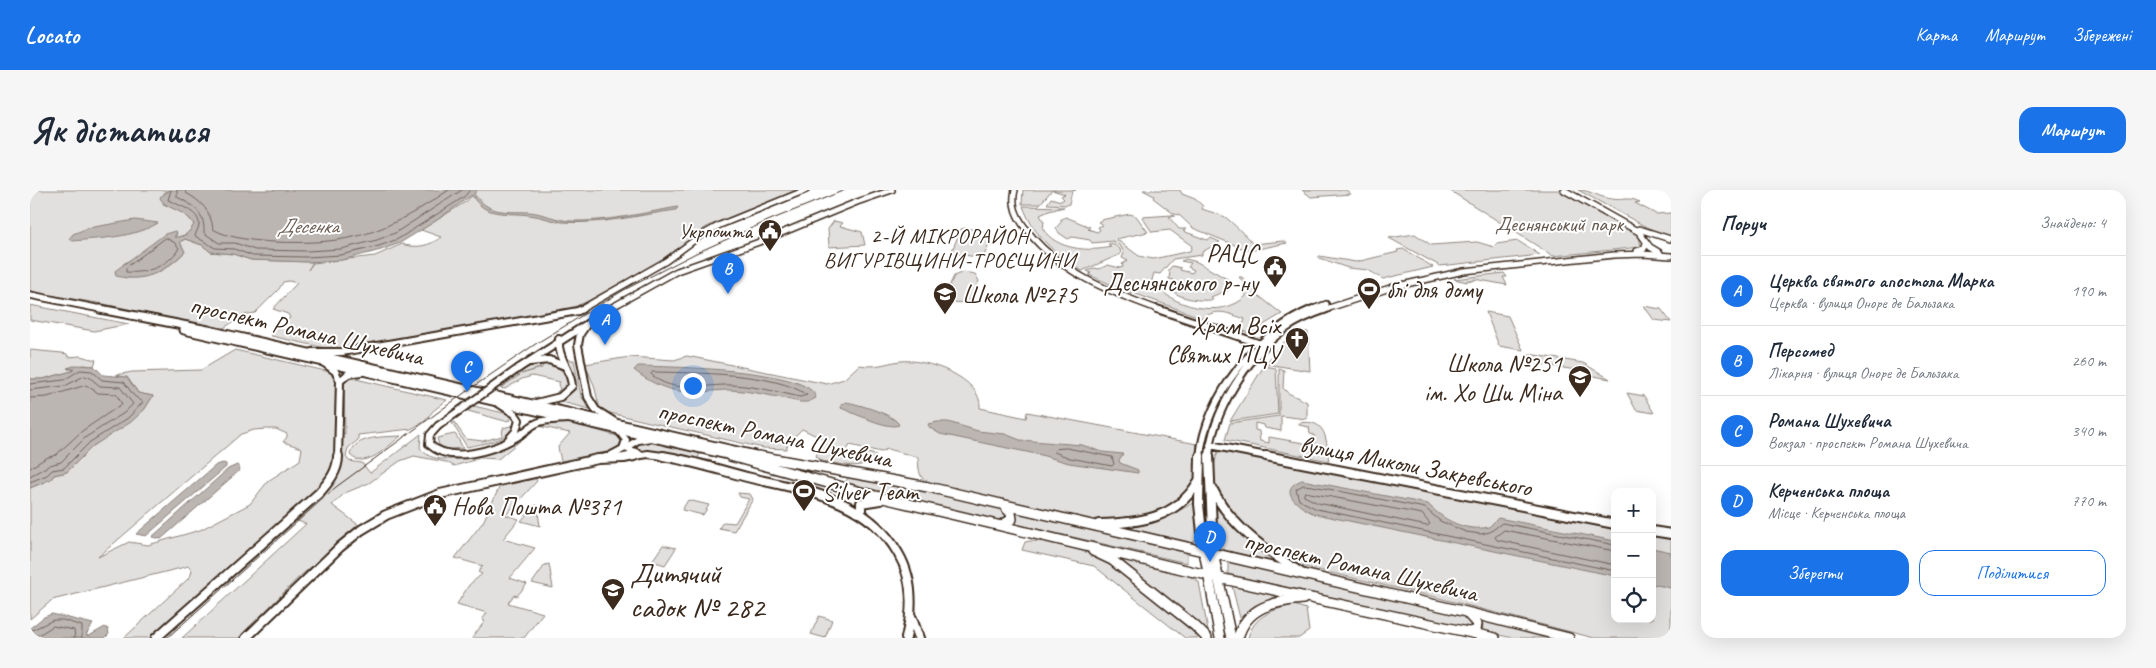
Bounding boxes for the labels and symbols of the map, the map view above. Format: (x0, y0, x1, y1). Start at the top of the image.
park label: Деснянський парк (1495, 211, 1624, 237)
water label: Десенка (277, 213, 341, 239)
place label: Укрпошта (679, 218, 754, 244)
public building icon: Укрпошта (757, 218, 783, 252)
district label: 2-Й МІКРОРАЙОН ВИГУРІВЩИНИ-ТРОЄЩИНИ (824, 223, 1079, 273)
place label: РАЦС Деснянського р-ну (1103, 238, 1261, 299)
pin: B (712, 253, 744, 294)
public building icon: РАЦС Деснянського р-ну (1262, 254, 1288, 288)
place label: блі для дому (1386, 274, 1484, 306)
sports icon: блі для дому (1356, 276, 1382, 310)
place label: Школа №275 (962, 279, 1079, 311)
school or university icon: Школа №275 (932, 281, 958, 315)
street label: проспект Романа Шухевича (187, 289, 429, 374)
pin: A (589, 304, 621, 345)
place label: Храм Всіх Святих ПЦУ (1166, 310, 1284, 371)
church icon: Храм Всіх Святих ПЦУ (1284, 326, 1310, 360)
place label: Школа №251 ім. Хо Ши Міна (1424, 348, 1564, 409)
pin: C (451, 351, 483, 392)
school or university icon: Школа №251 ім. Хо Ши Міна (1567, 364, 1593, 398)
your location (680, 373, 706, 399)
street label: проспект Романа Шухевича (655, 395, 897, 476)
street label: вулиця Миколи Закревського (1297, 428, 1535, 504)
place label: Silver Team (822, 476, 920, 508)
sports icon: Silver Team (791, 478, 817, 512)
place label: Нова Пошта №371 (452, 491, 623, 523)
public building icon: Нова Пошта №371 (422, 493, 448, 527)
pin: D (1194, 521, 1226, 562)
street label: проспект Романа Шухевича (1241, 525, 1483, 610)
place label: Дитячий садок № 282 (630, 554, 767, 626)
school or university icon: Дитячий садок № 282 (600, 577, 626, 611)

